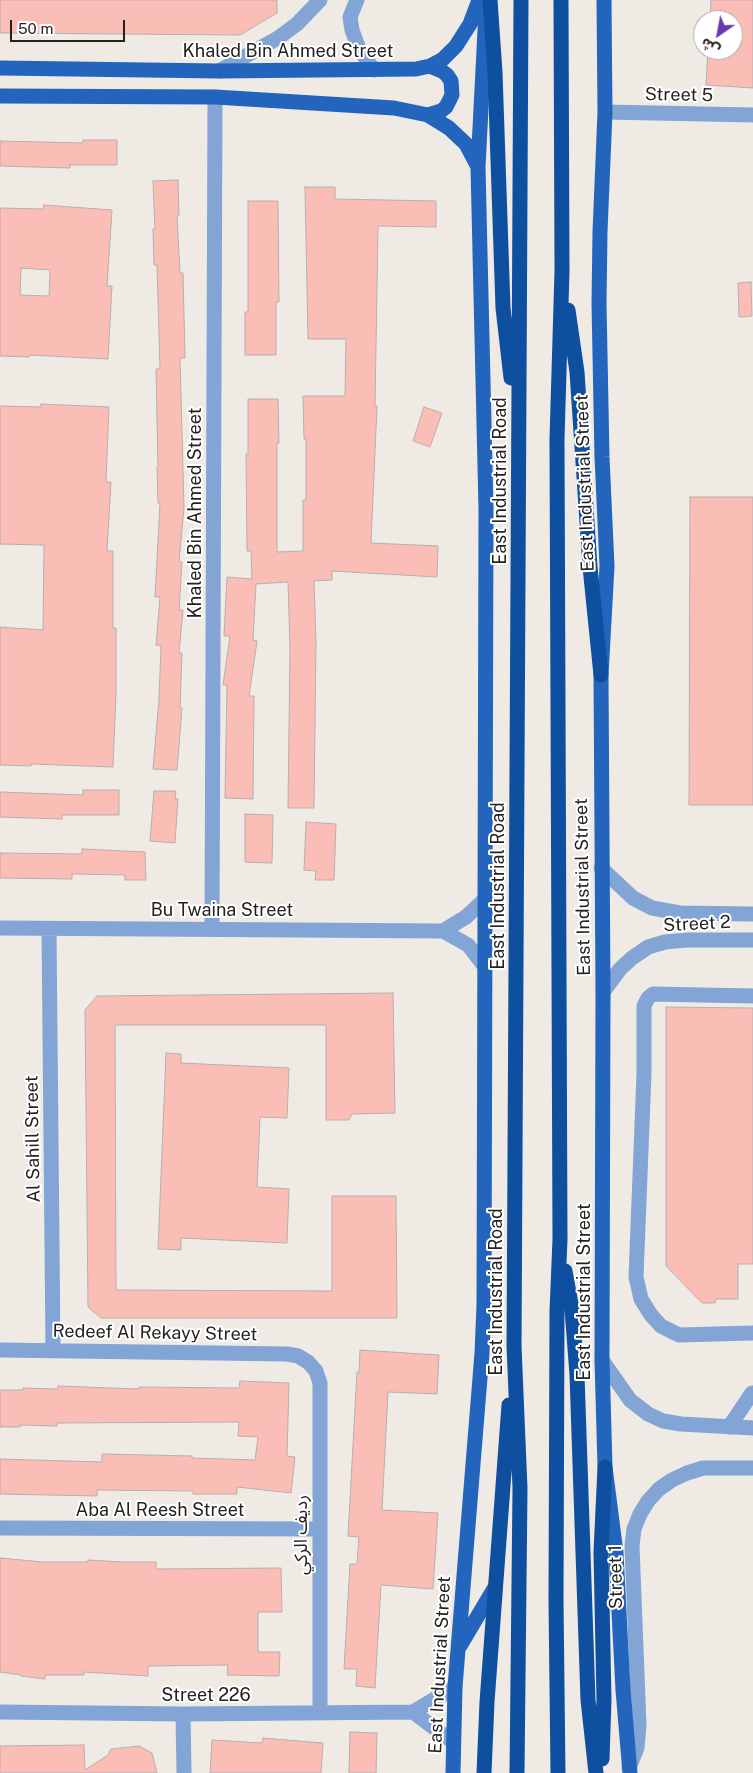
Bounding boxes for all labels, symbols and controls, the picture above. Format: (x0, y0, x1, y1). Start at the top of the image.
scale bar (12, 10, 128, 42)
north arrow (693, 10, 743, 60)
text: 50 m (18, 20, 53, 37)
text: ش (698, 35, 723, 59)
street label: Khaled Bin Ahmed Street (183, 40, 393, 62)
street label: Street 5 (645, 84, 713, 106)
street label: East Industrial Street (571, 394, 599, 572)
street label: East Industrial Road (489, 397, 511, 565)
street label: Khaled Bin Ahmed Street (184, 408, 206, 618)
street label: East Industrial Street (571, 798, 595, 976)
street label: East Industrial Road (487, 802, 509, 970)
street label: Bu Twaina Street (151, 899, 293, 921)
street label: Street 2 (663, 911, 731, 937)
street label: Al Sahill Street (21, 1075, 45, 1203)
street label: East Industrial Street (573, 1203, 595, 1381)
street label: East Industrial Road (485, 1208, 507, 1376)
street label: Redeef Al Rekayy Street (52, 1320, 258, 1346)
street label: رديف الركي (290, 1495, 312, 1575)
street label: Aba Al Reesh Street (76, 1499, 244, 1521)
street label: Street 1 (605, 1545, 627, 1609)
street label: East Industrial Street (425, 1576, 455, 1754)
street label: Street 226 (161, 1684, 251, 1706)

